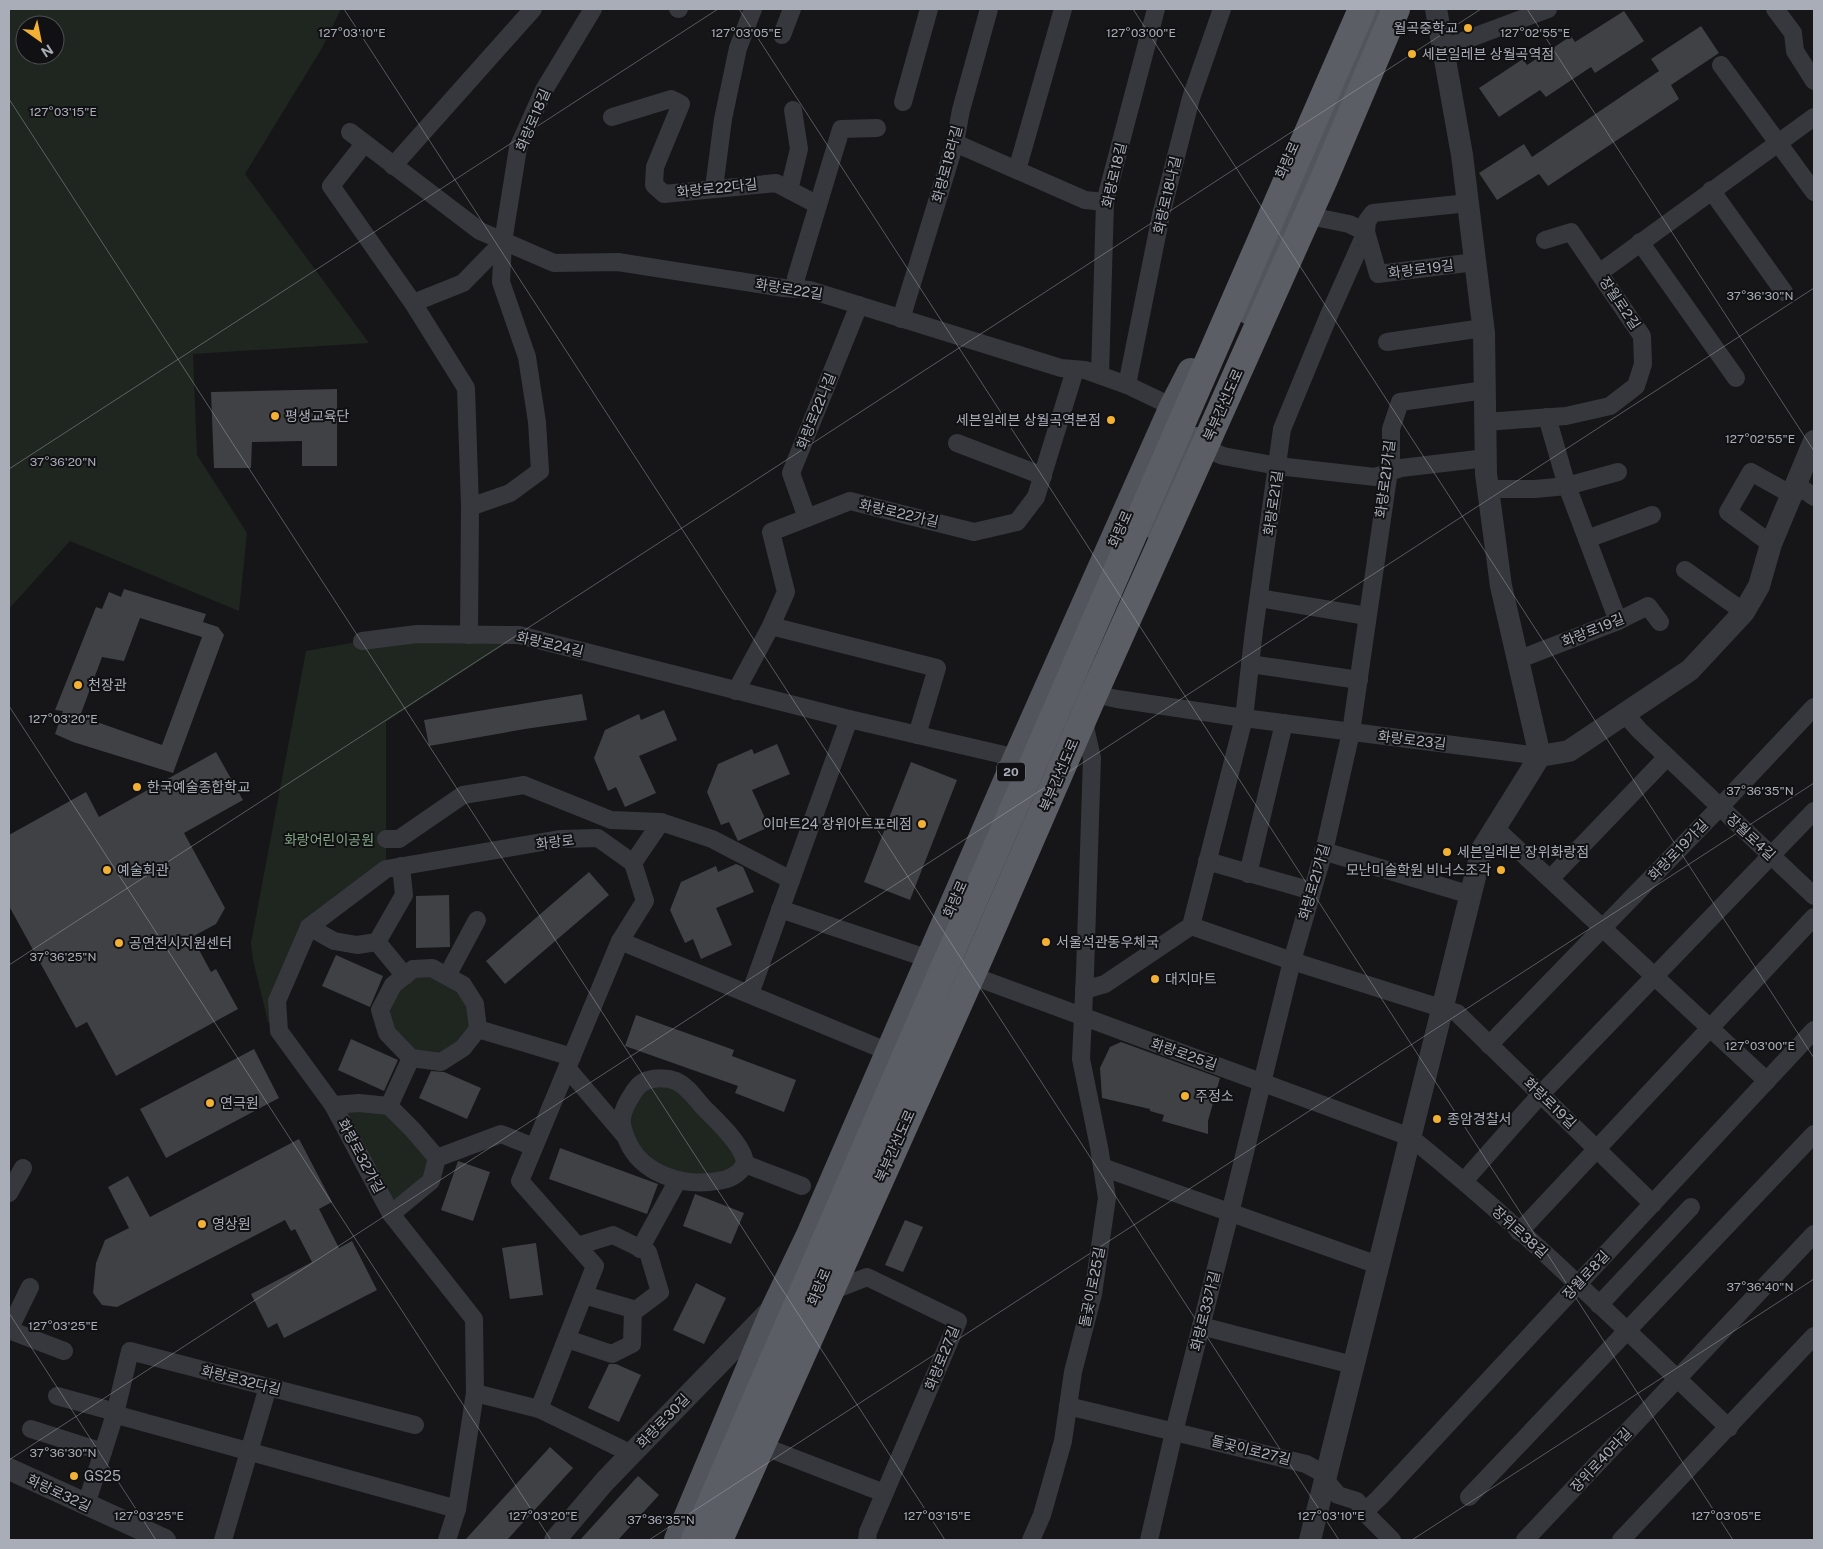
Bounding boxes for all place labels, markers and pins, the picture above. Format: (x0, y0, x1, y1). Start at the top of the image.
place label: 월곡중학교 (1394, 20, 1458, 36)
marker: 월곡중학교 (1462, 22, 1474, 34)
place label: 세븐일레븐 상월곡역점 (1422, 46, 1554, 62)
marker: 세븐일레븐 상월곡역점 (1406, 48, 1418, 60)
place label: 평생교육단 (285, 408, 350, 424)
marker: 평생교육단 (269, 410, 281, 422)
place label: 세븐일레븐 상월곡역본점 (956, 412, 1101, 428)
marker: 세븐일레븐 상월곡역본점 (1105, 414, 1117, 426)
place label: 천장관 (88, 677, 127, 693)
marker: 천장관 (72, 679, 84, 691)
place label: 한국예술종합학교 (147, 779, 250, 795)
marker: 한국예술종합학교 (131, 781, 143, 793)
place label: 이마트24 장위아트포레점 (763, 816, 912, 832)
marker: 이마트24 장위아트포레점 (916, 818, 928, 830)
place label: 세븐일레븐 장위화랑점 (1457, 844, 1589, 860)
marker: 세븐일레븐 장위화랑점 (1441, 846, 1453, 858)
place label: 예술회관 (117, 862, 169, 878)
place label: 모난미술학원 비너스조각 (1346, 862, 1491, 878)
marker: 예술회관 (101, 864, 113, 876)
marker: 모난미술학원 비너스조각 (1495, 864, 1507, 876)
place label: 서울석관동우체국 (1056, 934, 1159, 950)
place label: 공연전시지원센터 (129, 935, 232, 951)
marker: 서울석관동우체국 (1040, 936, 1052, 948)
marker: 공연전시지원센터 (113, 937, 125, 949)
place label: 대지마트 (1165, 971, 1217, 987)
marker: 대지마트 (1149, 973, 1161, 985)
place label: 주정소 (1195, 1088, 1234, 1104)
marker: 주정소 (1179, 1090, 1191, 1102)
place label: 연극원 (220, 1095, 259, 1111)
marker: 연극원 (204, 1097, 216, 1109)
place label: 종암경찰서 (1447, 1111, 1511, 1127)
marker: 종암경찰서 (1431, 1113, 1443, 1125)
place label: 영상원 (212, 1216, 251, 1232)
marker: 영상원 (196, 1218, 208, 1230)
place label: GS25 (84, 1468, 121, 1484)
marker: GS25 (68, 1470, 80, 1482)

